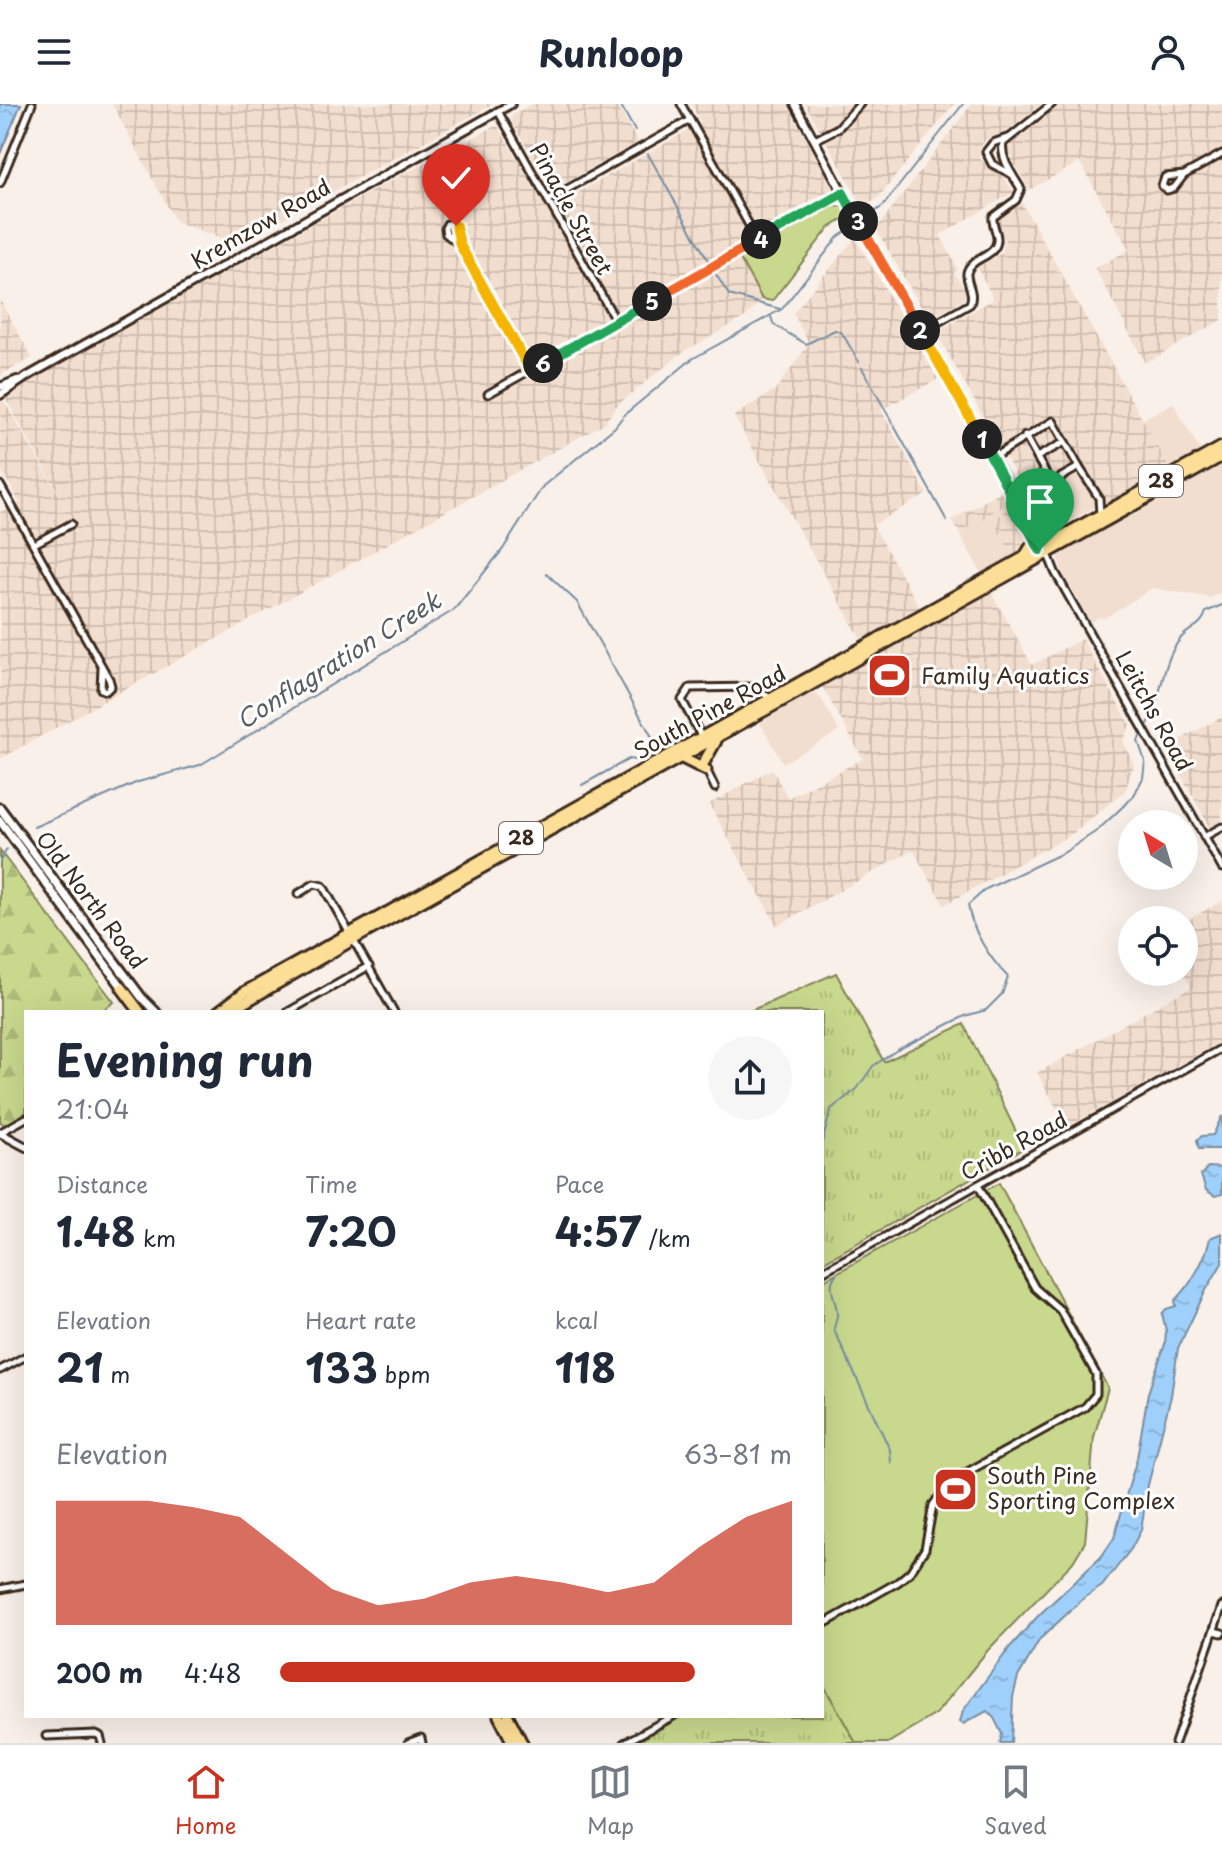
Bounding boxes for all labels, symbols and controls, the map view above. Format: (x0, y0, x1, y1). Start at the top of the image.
text: Runloop (538, 25, 684, 79)
icon: menu (32, 30, 76, 74)
icon: person (1146, 30, 1190, 74)
street label: Pinacle Street (522, 136, 622, 280)
pin (422, 144, 490, 226)
icon: check (434, 156, 478, 200)
street label: Kremzow Road (184, 169, 336, 276)
pin: 3 (838, 201, 878, 241)
text: 3 (851, 204, 865, 237)
pin: 4 (741, 219, 781, 259)
text: 4 (754, 222, 768, 255)
pin: 5 (632, 281, 672, 321)
text: 5 (645, 284, 659, 317)
pin: 2 (900, 310, 940, 350)
text: 2 (912, 313, 928, 346)
pin: 6 (523, 343, 563, 383)
text: 6 (535, 346, 551, 379)
pin: 1 (962, 419, 1002, 459)
text: 1 (977, 422, 987, 455)
road number: 28 (1139, 465, 1183, 497)
pin (1006, 468, 1074, 550)
icon: arrive (1018, 480, 1062, 524)
water label: Conflagration Creek (229, 581, 448, 737)
street label: Leitchs Road (1108, 644, 1202, 777)
sports icon: Family Aquatics (866, 652, 914, 700)
street label: South Pine Road (627, 655, 791, 766)
place label: Family Aquatics (921, 658, 1089, 691)
north arrow (1118, 810, 1198, 890)
map controls (1118, 810, 1198, 986)
road number: 28 (499, 822, 543, 854)
street label: Old North Road (29, 823, 155, 975)
button: locate (1118, 906, 1198, 986)
text: Evening run (56, 1026, 314, 1092)
button: share (708, 1036, 792, 1120)
text: 21:04 (56, 1089, 130, 1128)
street label: Cribb Road (954, 1102, 1073, 1188)
text: Distance (56, 1167, 148, 1200)
text: Time (305, 1167, 357, 1200)
text: Pace (555, 1167, 604, 1200)
text: 1.48 (56, 1200, 136, 1261)
text: 7:20 (305, 1200, 397, 1261)
text: 4:57 (555, 1200, 642, 1261)
text: km (136, 1221, 176, 1254)
text: /km (642, 1221, 691, 1254)
text: Elevation (56, 1303, 151, 1336)
text: Heart rate (305, 1303, 416, 1336)
text: kcal (555, 1303, 599, 1336)
text: 21 (56, 1336, 103, 1397)
text: 133 (305, 1336, 378, 1397)
text: 118 (555, 1336, 616, 1397)
text: m (103, 1357, 130, 1390)
text: bpm (378, 1357, 431, 1390)
text: Elevation (56, 1434, 168, 1473)
text: 63–81 m (684, 1434, 792, 1473)
place label: South Pine Sporting Complex (987, 1458, 1175, 1516)
sports icon: South Pine Sporting Complex (932, 1465, 980, 1513)
text: 200 m (56, 1653, 143, 1692)
text: 4:48 (184, 1653, 242, 1692)
tab: Home (175, 1760, 236, 1841)
tab: Map (587, 1760, 634, 1841)
tab: Saved (984, 1760, 1047, 1841)

